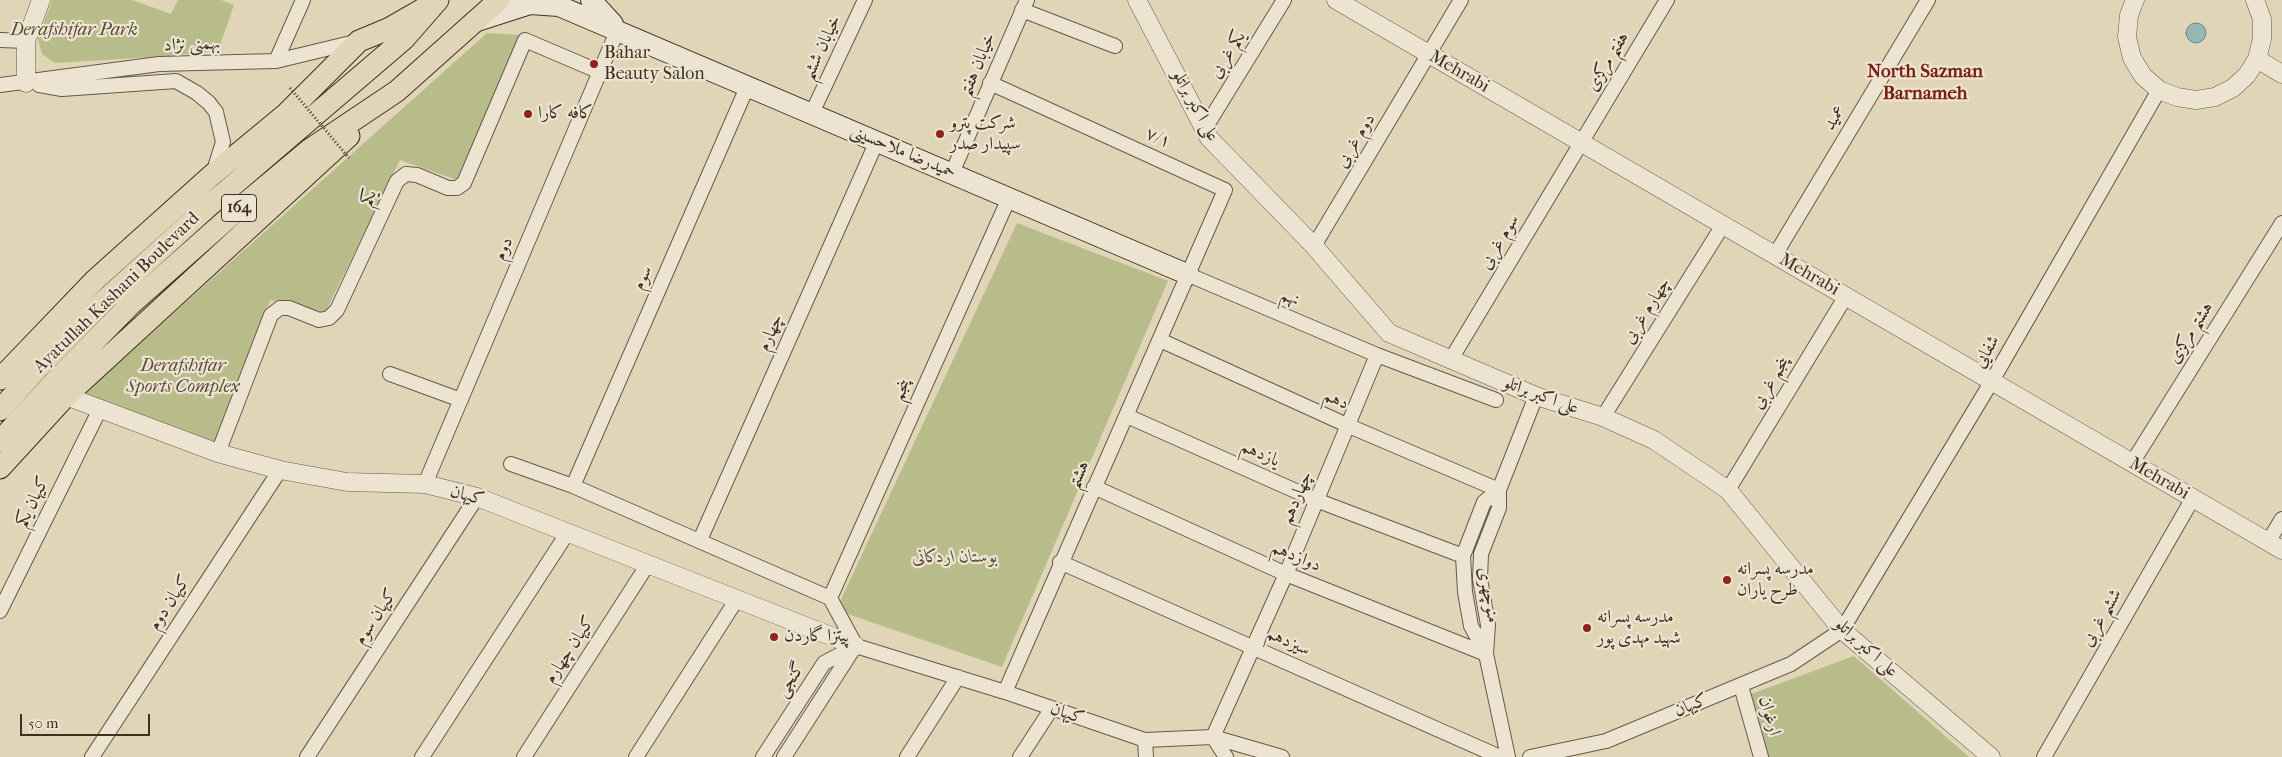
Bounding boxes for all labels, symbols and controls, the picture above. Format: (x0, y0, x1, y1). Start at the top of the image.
street label: خیابان ششم (798, 12, 846, 84)
park label: Derafshifar Park (10, 20, 138, 42)
street label: یکم غربی (1205, 27, 1251, 83)
street label: هفتم مرکزی (1582, 28, 1634, 96)
street label: خیابان هفتم (955, 30, 1001, 100)
street label: بهمنی نژاد (163, 33, 221, 57)
place label: Bahar Beauty Salon (604, 43, 705, 86)
street label: Mehrabi (1425, 46, 1493, 98)
marker: Bahar Beauty Salon (588, 58, 600, 70)
district label: North Sazman Barnameh (1867, 61, 1983, 105)
street label: علی اکبر براتلو (1167, 66, 1223, 146)
street label: عمید (1819, 101, 1851, 135)
place label: کافه کارا (538, 103, 593, 125)
marker: کافه کارا (522, 108, 534, 120)
street label: دوم غربی (1331, 110, 1381, 172)
place label: شرکت پترو سپیدار صدر (950, 113, 1021, 156)
street label: حمیدرضا ملاحسینی (847, 120, 959, 184)
street label: ۷/۱ (1142, 123, 1174, 153)
marker: شرکت پترو سپیدار صدر (934, 128, 946, 140)
street label: یکم (356, 186, 382, 210)
road number: 164 (222, 194, 256, 222)
street label: Ayatullah Kashani Boulevard (29, 208, 205, 378)
street label: سوم غربی (1475, 211, 1525, 273)
street label: دوم (489, 234, 519, 264)
street label: Mehrabi (1775, 249, 1843, 301)
street label: سوم (628, 262, 658, 294)
street label: چهارم غربی (1618, 274, 1676, 348)
street label: نهم (1277, 284, 1303, 312)
street label: هشتم مرکزی (2164, 298, 2218, 368)
street label: چهارم (753, 311, 789, 355)
street label: شفایی (1969, 332, 2005, 372)
street label: پنجم غربی (1747, 353, 1795, 413)
park label: Derafshifar Sports Complex (126, 356, 240, 398)
street label: علی اکبر براتلو (1500, 372, 1582, 420)
street label: پنجم (888, 376, 916, 404)
street label: دهم (1320, 385, 1352, 415)
street label: یازدهم (1237, 436, 1283, 472)
street label: Mehrabi (2125, 453, 2193, 505)
street label: هشتم (1063, 458, 1095, 492)
street label: چهاردهم (1276, 468, 1318, 528)
street label: کیهان یکم (11, 473, 55, 531)
street label: کیهان (447, 481, 487, 511)
street label: دوازدهم (1268, 537, 1324, 577)
park label: بوستان اردکانی (912, 547, 998, 569)
place label: مدرسه پسرانه طرح یاران (1737, 559, 1814, 602)
street label: منوچهری (1472, 565, 1504, 625)
street label: کیهان دوم (144, 571, 196, 635)
marker: مدرسه پسرانه طرح یاران (1721, 574, 1733, 586)
street label: کیهان سوم (350, 585, 402, 649)
street label: ششم غربی (2077, 585, 2127, 651)
place label: مدرسه پسرانه شهید مهدی پور (1597, 607, 1681, 650)
street label: کیهان چهارم (540, 612, 600, 688)
street label: علی اکبر براتلو (1830, 614, 1902, 682)
marker: مدرسه پسرانه شهید مهدی پور (1581, 622, 1593, 634)
street label: سیزدهم (1263, 623, 1313, 661)
place label: پیتزا گاردن (784, 626, 849, 648)
marker: پیتزا گاردن (768, 631, 780, 643)
street label: گنجی (772, 658, 810, 702)
street label: کیهان (1671, 690, 1711, 722)
street label: ارغوان (1753, 694, 1785, 738)
street label: کیهان (1047, 698, 1087, 730)
scale bar (22, 704, 152, 736)
text: 50 m (28, 714, 58, 732)

